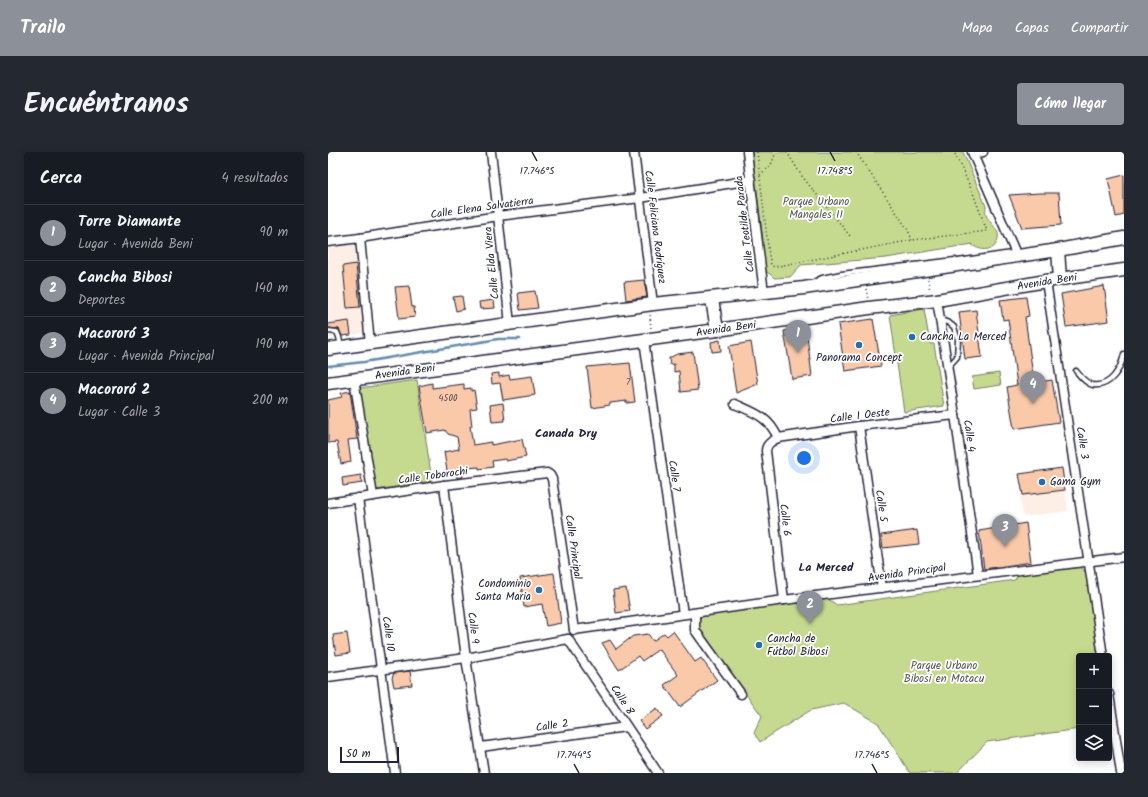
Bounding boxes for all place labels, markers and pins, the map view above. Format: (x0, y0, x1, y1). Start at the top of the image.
pin: 1 (785, 320, 811, 353)
place label: Cancha La Merced (920, 328, 1007, 346)
marker: Cancha La Merced (907, 332, 917, 342)
marker: Panorama Concept (854, 340, 864, 350)
place label: Panorama Concept (816, 349, 903, 367)
pin: 4 (1020, 371, 1046, 404)
place label: Gama Gym (1050, 473, 1101, 491)
marker: Gama Gym (1037, 477, 1047, 487)
pin: 3 (992, 514, 1018, 547)
place label: Condominio Santa Maria (475, 575, 531, 606)
marker: Condominio Santa Maria (534, 585, 544, 595)
pin: 2 (797, 591, 823, 624)
place label: Cancha de Fútbol Bibosi (767, 630, 828, 661)
marker: Cancha de Fútbol Bibosi (754, 640, 764, 650)

